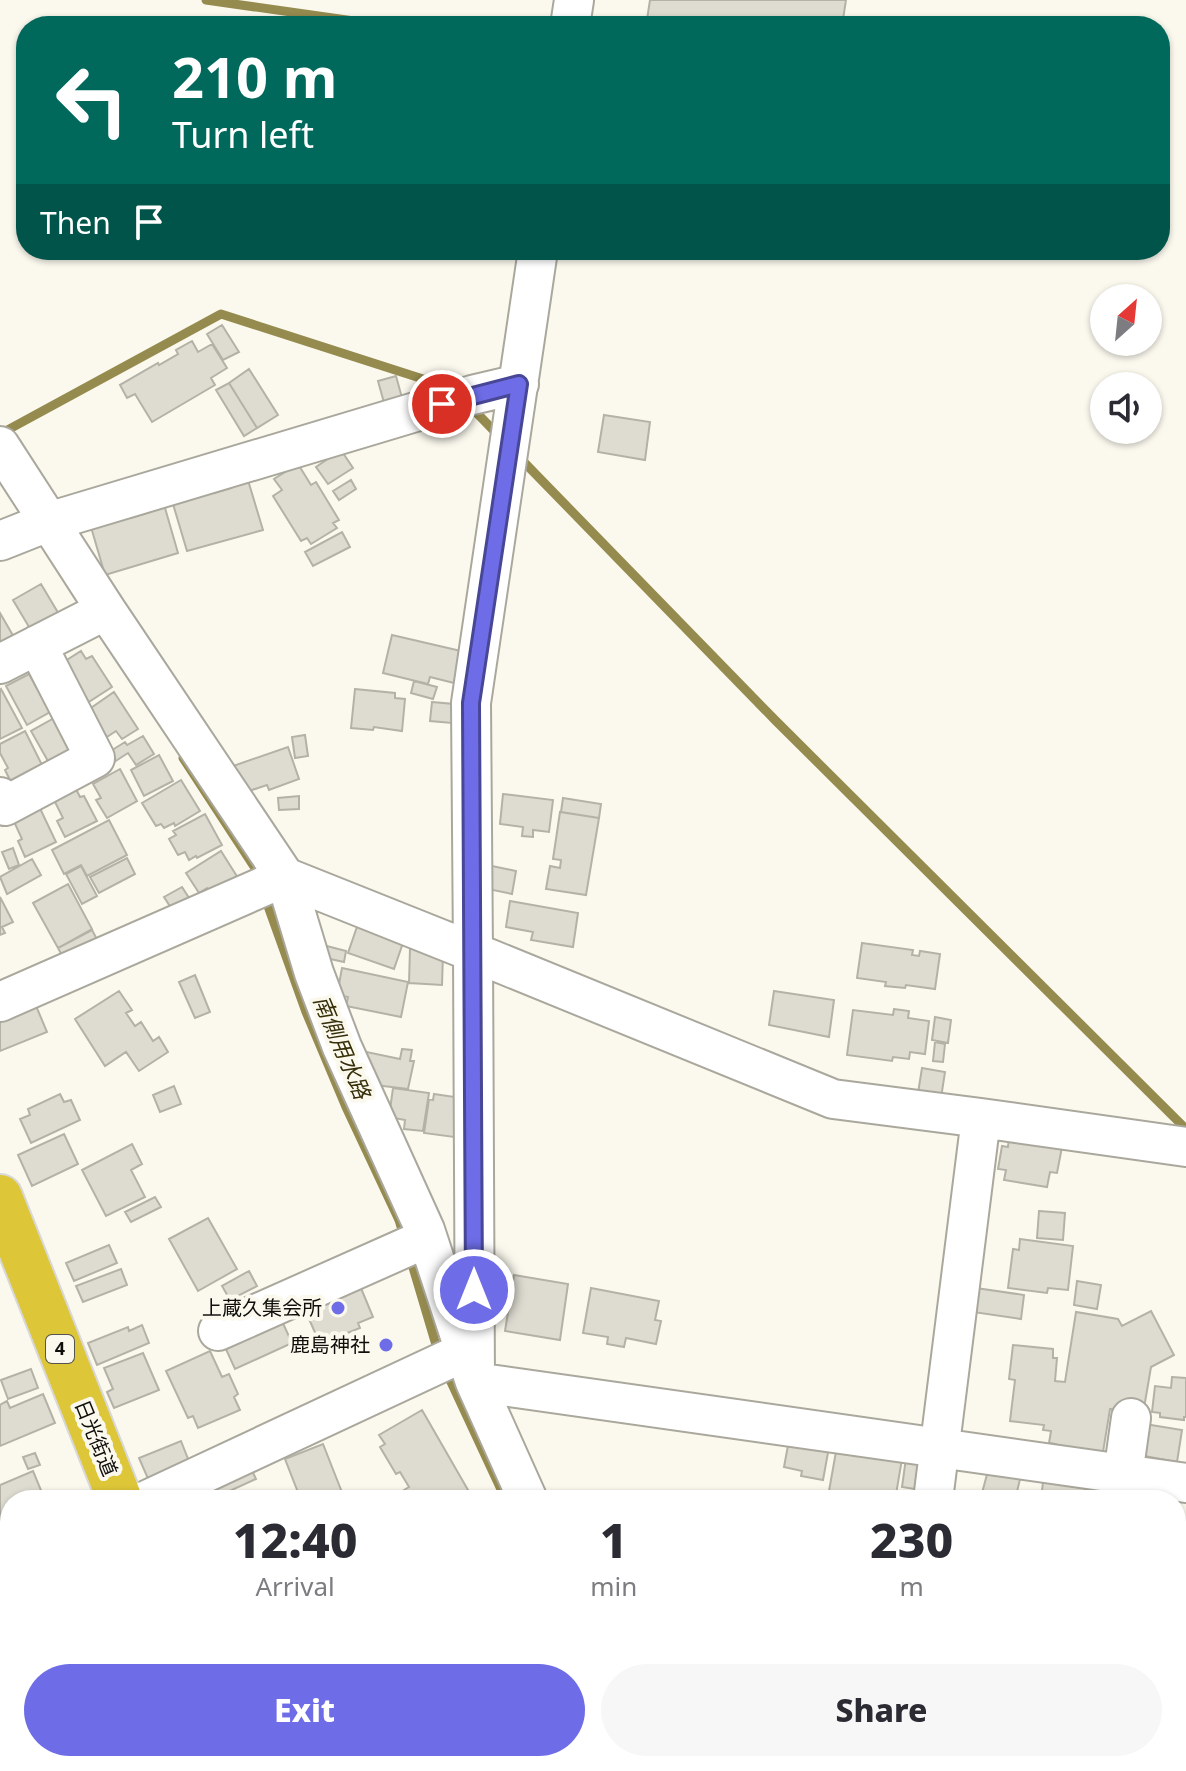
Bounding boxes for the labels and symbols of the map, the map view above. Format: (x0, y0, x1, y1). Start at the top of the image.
north arrow (1090, 284, 1162, 356)
pin (408, 370, 476, 438)
water label: 南側用水路 (308, 990, 379, 1105)
position arrow (432, 1248, 516, 1332)
place label: 上蔵久集会所 (202, 1294, 322, 1321)
marker: 上蔵久集会所 (329, 1299, 347, 1317)
place label: 鹿島神社 (290, 1331, 370, 1358)
road number: 4 (46, 1335, 74, 1363)
marker: 鹿島神社 (377, 1336, 395, 1354)
street label: 日光街道 (69, 1396, 124, 1480)

